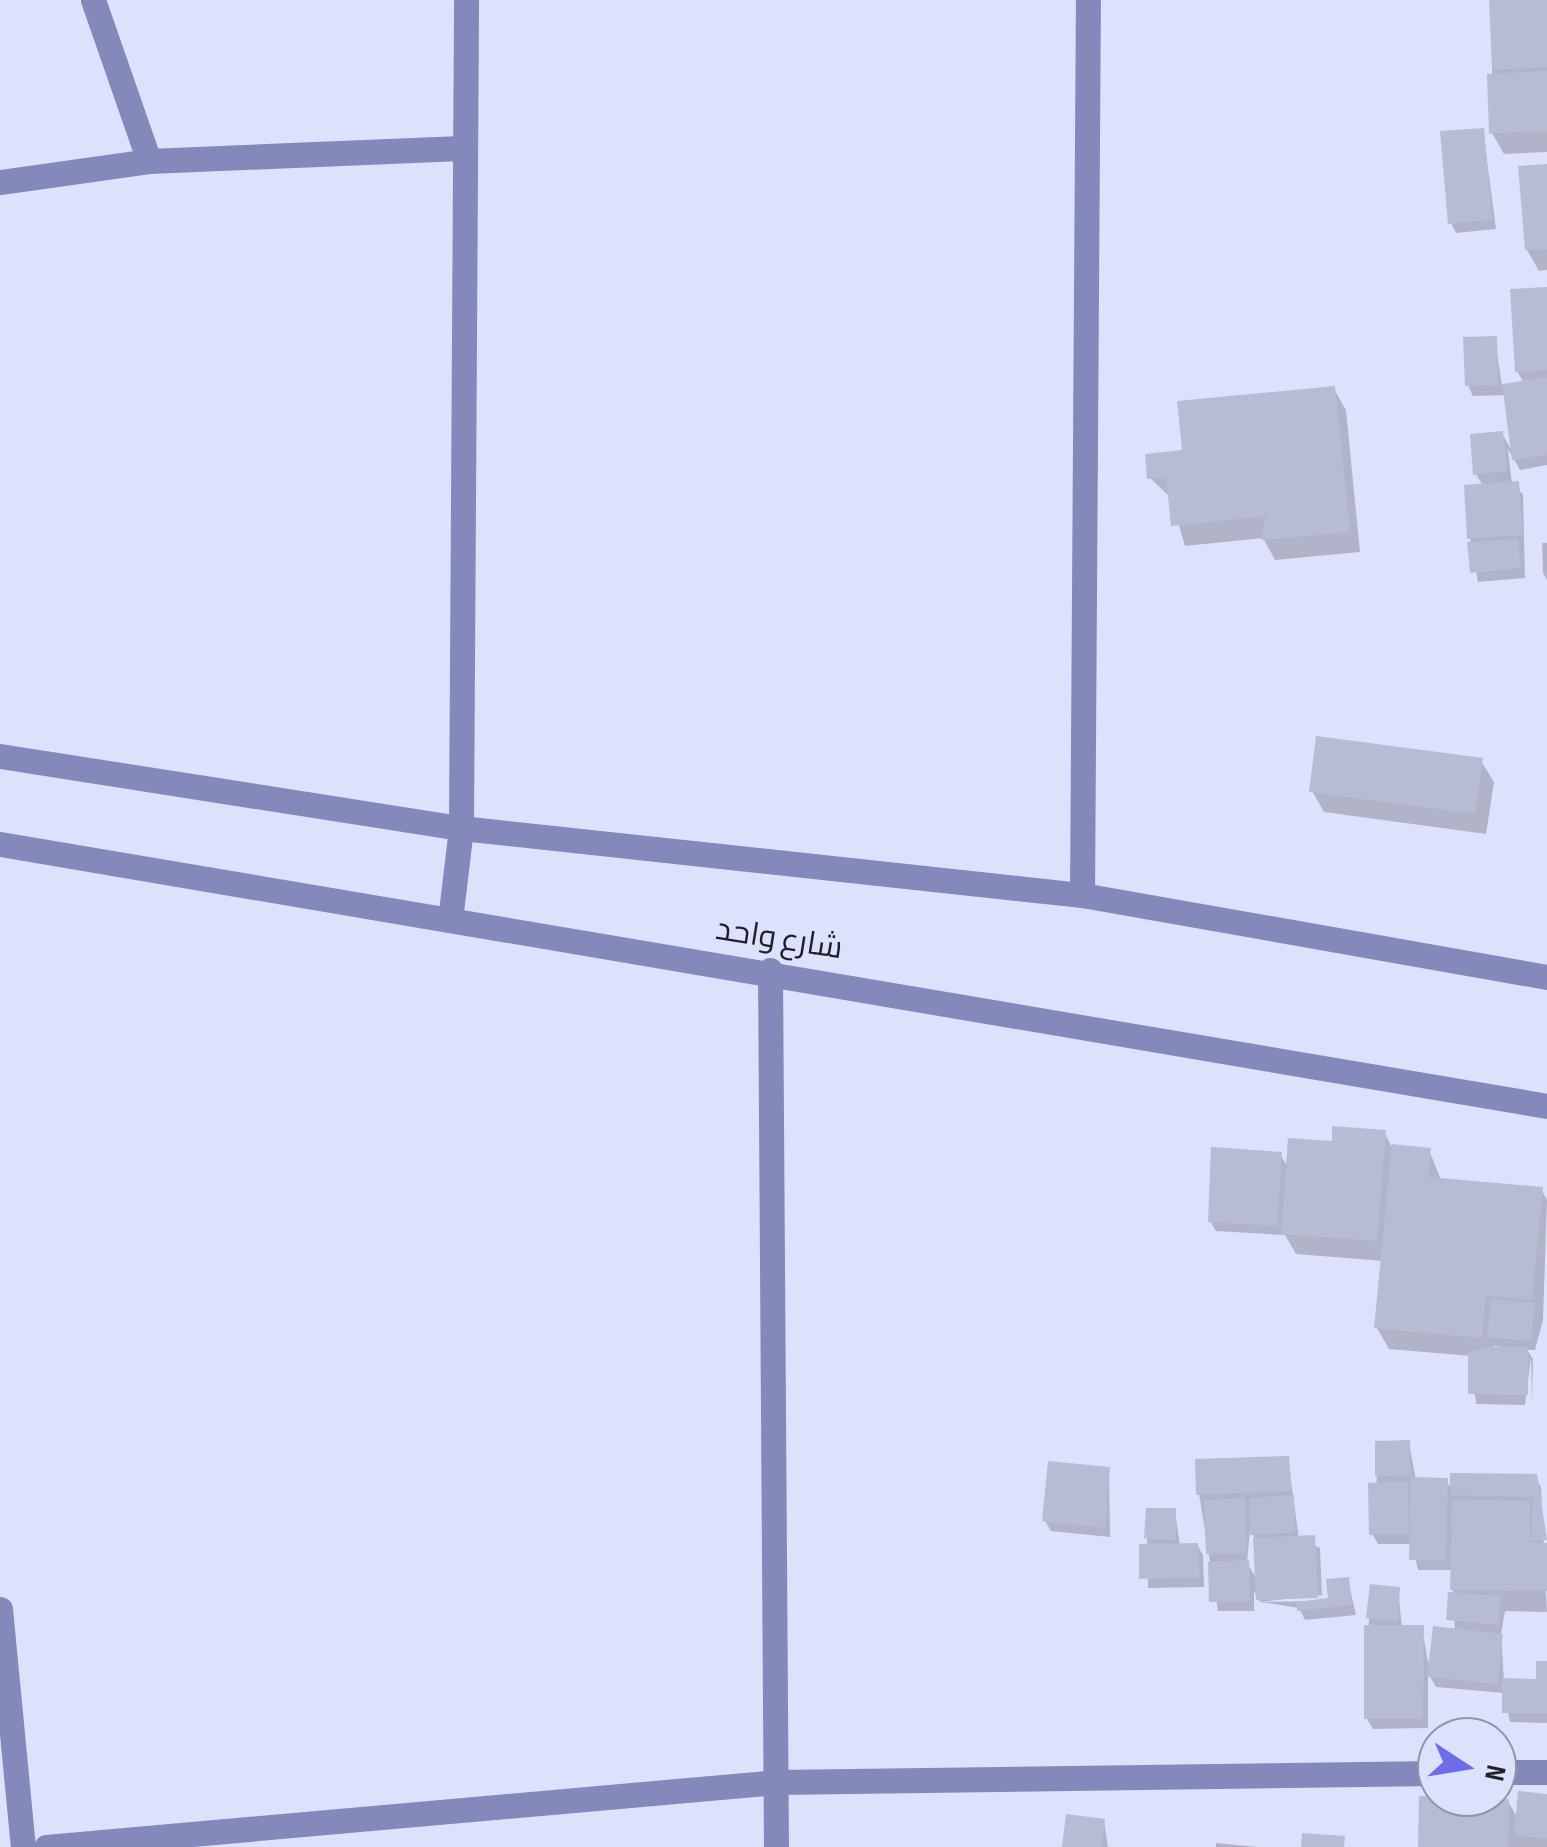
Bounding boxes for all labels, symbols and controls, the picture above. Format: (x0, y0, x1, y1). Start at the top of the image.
street label: شارع واحد (713, 911, 845, 969)
north arrow (1417, 1717, 1517, 1817)
text: N (1477, 1762, 1513, 1784)

